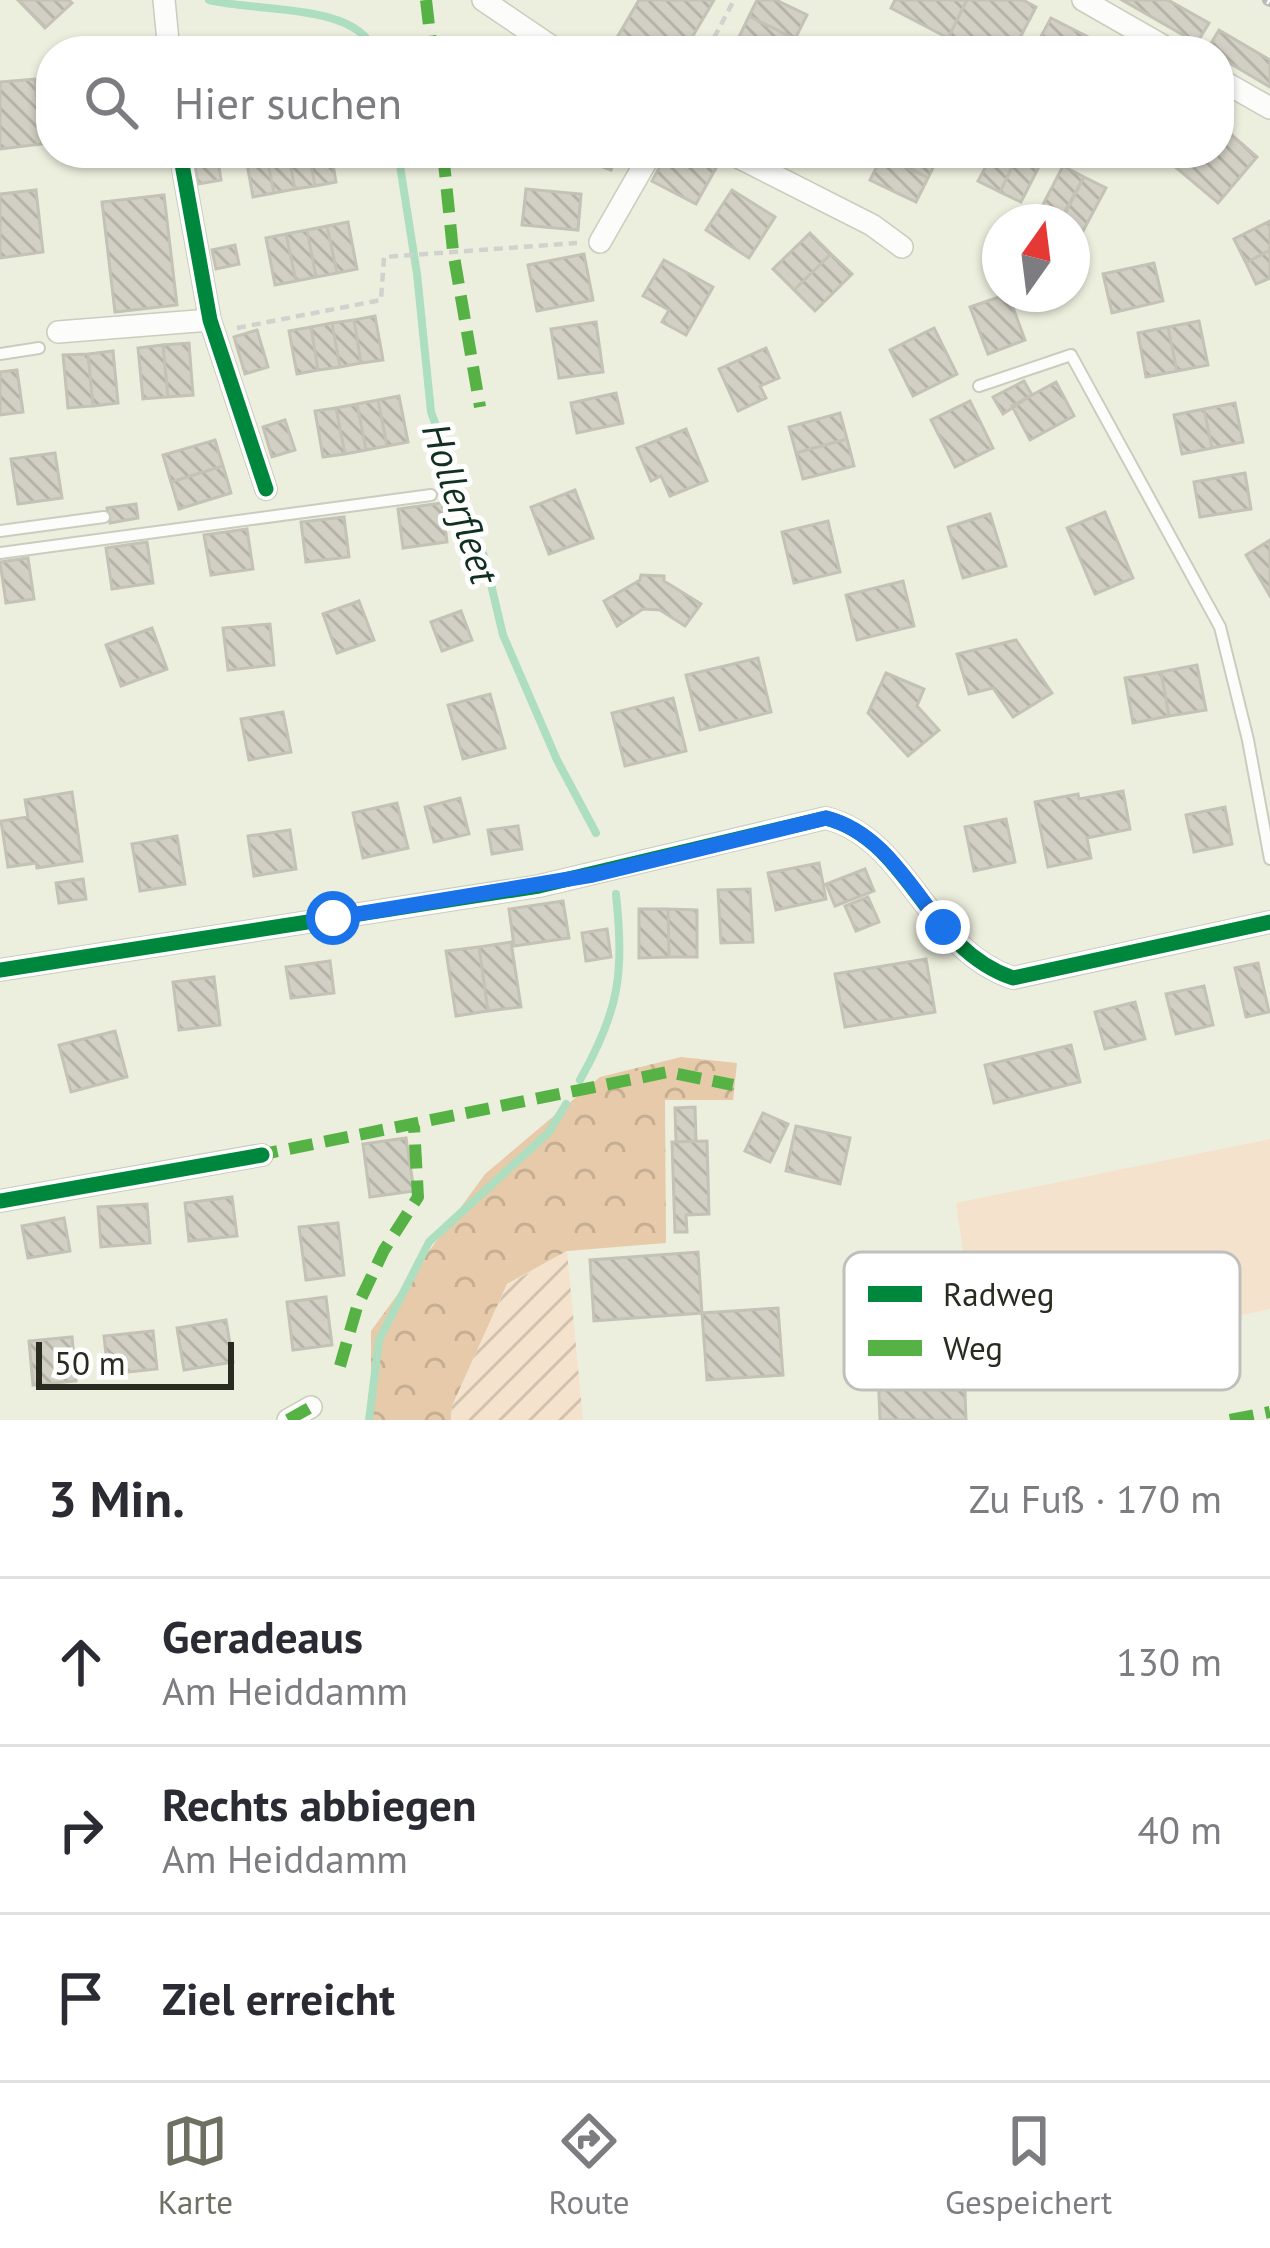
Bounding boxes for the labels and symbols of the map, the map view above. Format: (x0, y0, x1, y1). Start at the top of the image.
north arrow (982, 204, 1090, 312)
water label: Hollerfleet (411, 416, 511, 591)
route start (306, 891, 360, 945)
route end (916, 900, 970, 954)
legend (844, 1252, 1240, 1390)
text: Radweg (943, 1272, 1054, 1315)
text: Weg (943, 1326, 1003, 1369)
scale bar (36, 1336, 234, 1389)

